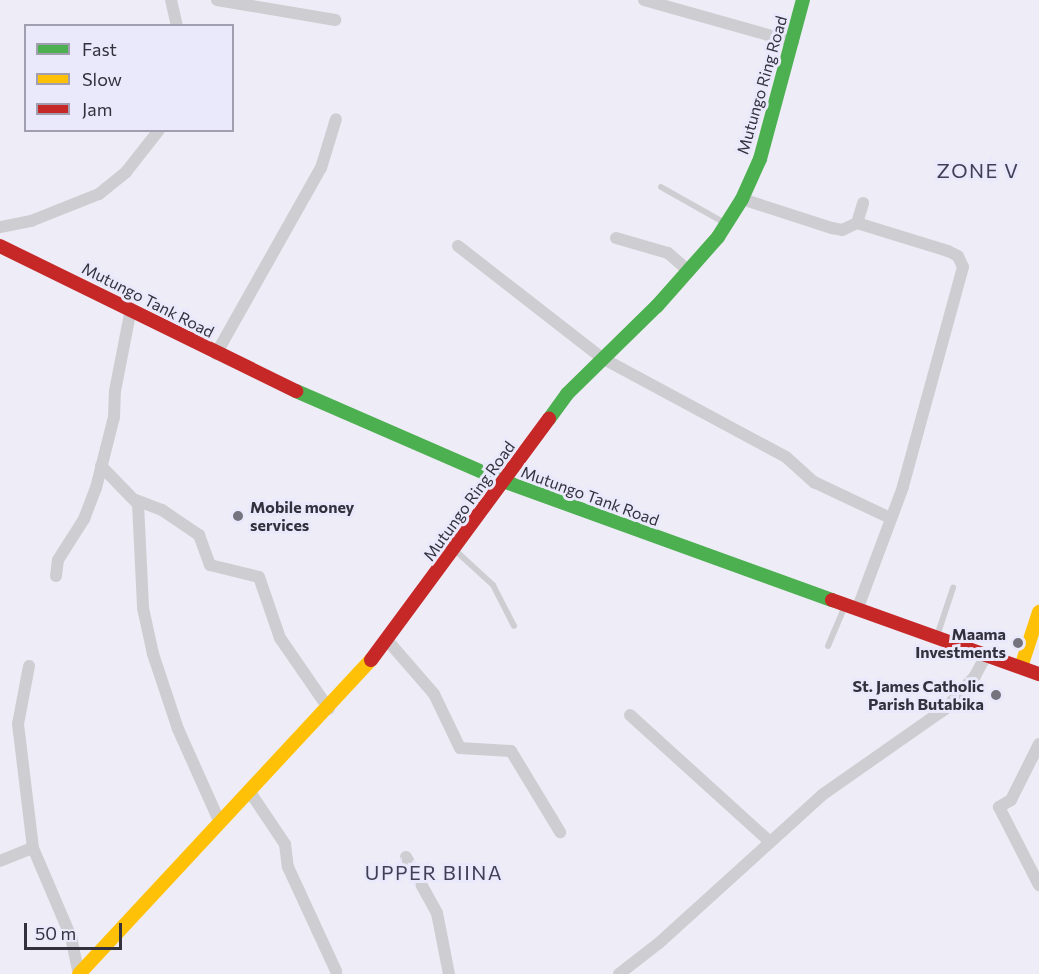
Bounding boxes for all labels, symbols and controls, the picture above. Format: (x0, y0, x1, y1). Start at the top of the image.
street label: Mutungo Ring Road (733, 14, 791, 156)
legend (24, 24, 234, 132)
text: Fast (82, 38, 117, 60)
text: Slow (82, 68, 122, 90)
text: Jam (82, 98, 112, 120)
district label: ZONE V (937, 158, 1019, 182)
street label: Mutungo Tank Road (79, 258, 217, 342)
street label: Mutungo Ring Road (419, 437, 519, 565)
street label: Mutungo Tank Road (518, 462, 662, 530)
place label: Mobile money services (250, 497, 354, 535)
marker: Mobile money services (231, 509, 245, 523)
place label: Maama Investments (915, 624, 1006, 662)
marker: Maama Investments (1011, 636, 1025, 650)
place label: St. James Catholic Parish Butabika (853, 676, 984, 714)
marker: St. James Catholic Parish Butabika (989, 688, 1003, 702)
district label: UPPER BIINA (365, 860, 503, 884)
scale bar (27, 911, 124, 949)
text: 50 m (35, 922, 76, 944)

